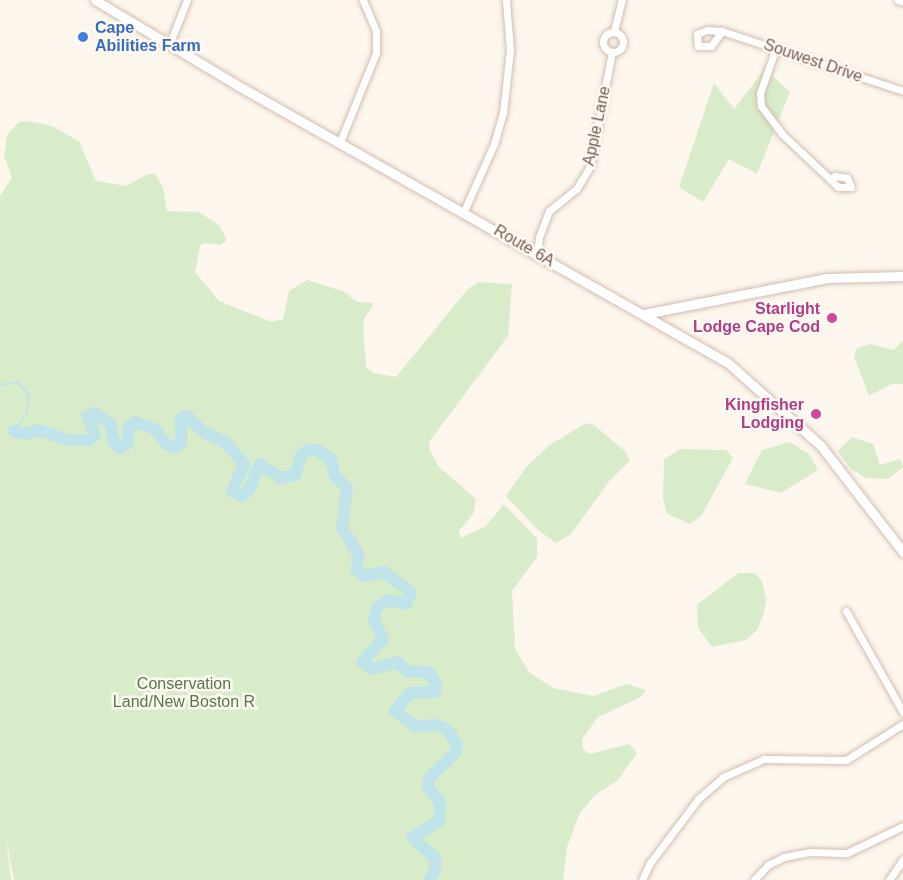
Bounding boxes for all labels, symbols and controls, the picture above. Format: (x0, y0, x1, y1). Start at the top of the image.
place label: Cape Abilities Farm (95, 18, 201, 56)
marker: Cape Abilities Farm (76, 30, 90, 44)
street label: Souwest Drive (761, 35, 865, 87)
street label: Apple Lane (579, 84, 615, 168)
street label: Route 6A (490, 221, 558, 271)
place label: Starlight Lodge Cape Cod (693, 299, 820, 337)
marker: Starlight Lodge Cape Cod (825, 311, 839, 325)
place label: Kingfisher Lodging (725, 395, 804, 433)
marker: Kingfisher Lodging (809, 407, 823, 421)
park label: Conservation Land/New Boston R (113, 674, 255, 712)

